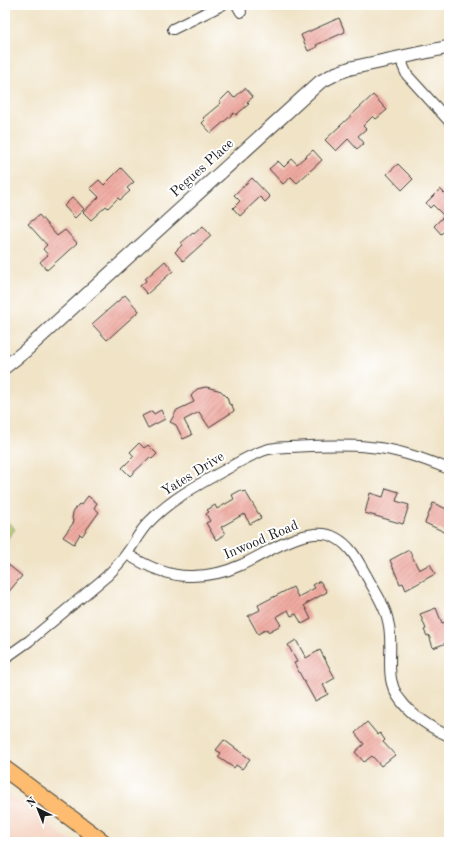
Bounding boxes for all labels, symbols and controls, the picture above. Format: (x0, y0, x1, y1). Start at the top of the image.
street label: Pegues Place (168, 136, 236, 200)
street label: Yates Drive (159, 449, 227, 499)
street label: Inwood Road (222, 518, 300, 562)
north arrow (18, 789, 58, 829)
text: N (25, 795, 39, 810)

